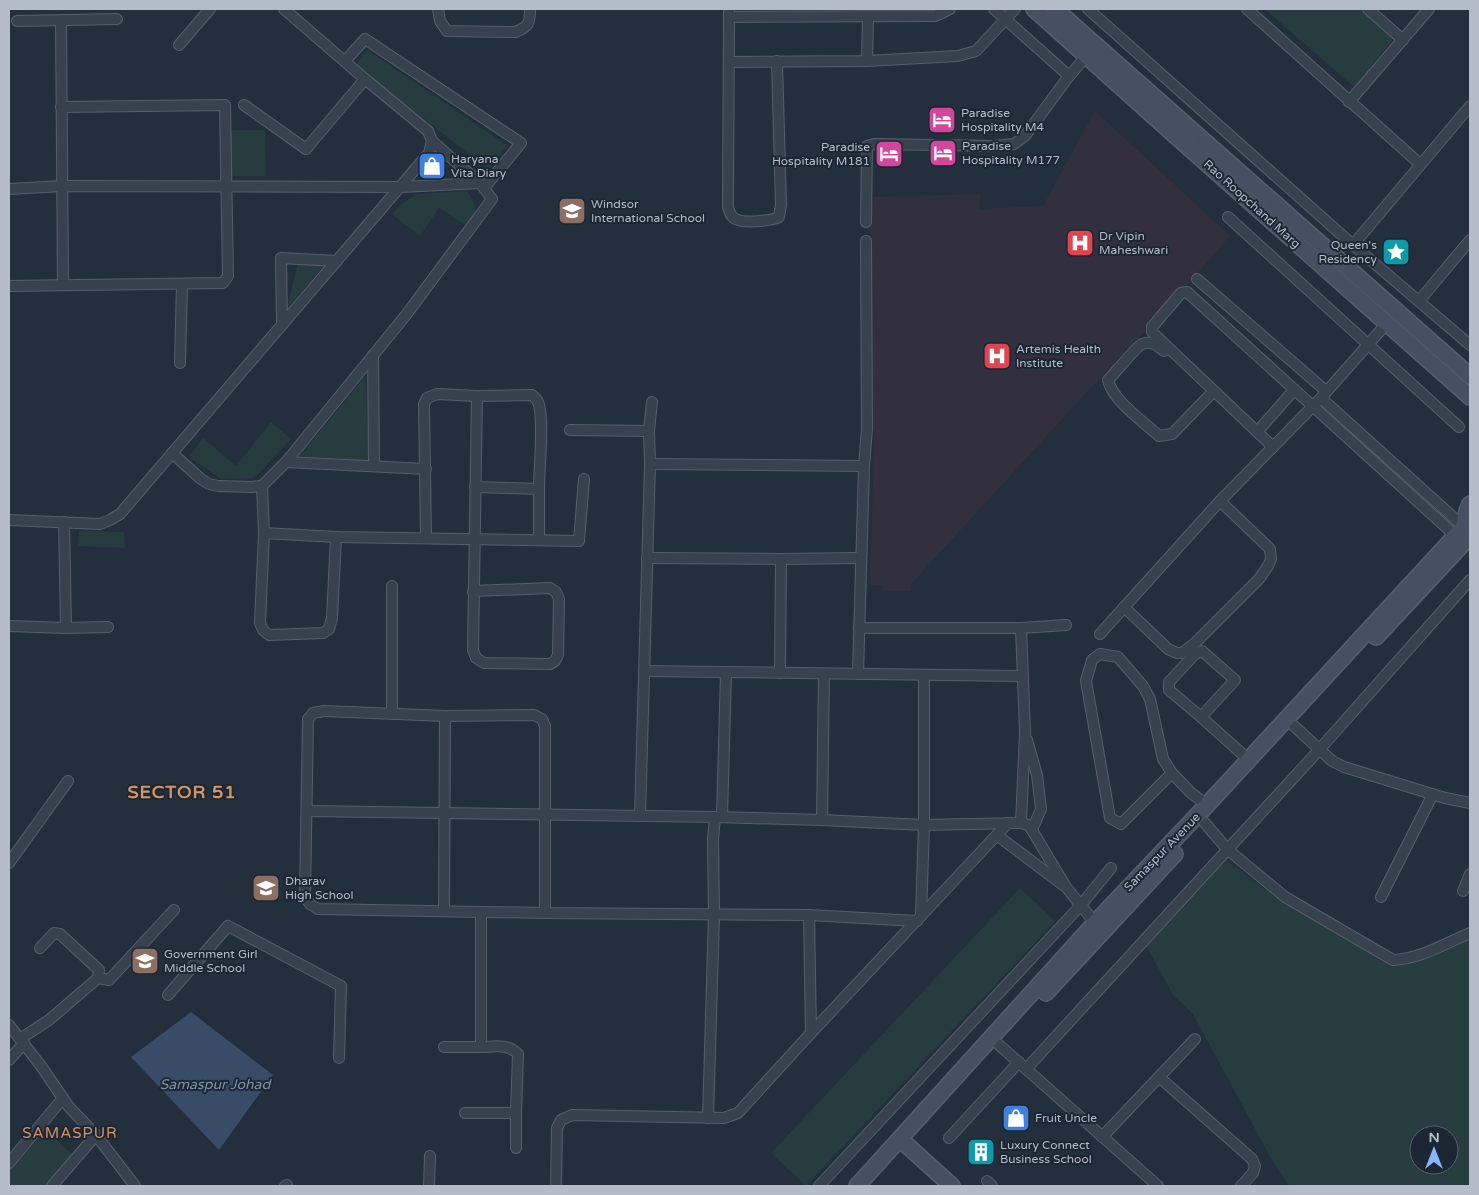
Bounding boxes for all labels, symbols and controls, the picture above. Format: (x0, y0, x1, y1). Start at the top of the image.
hotel icon: Paradise Hospitality M4 (927, 105, 957, 135)
place label: Paradise Hospitality M4 (961, 106, 1044, 134)
hotel icon: Paradise Hospitality M177 (928, 138, 958, 168)
hotel icon: Paradise Hospitality M181 (874, 139, 904, 169)
place label: Paradise Hospitality M177 (962, 139, 1060, 167)
place label: Paradise Hospitality M181 (772, 140, 870, 168)
shop icon: Haryana Vita Diary (417, 151, 447, 181)
place label: Haryana Vita Diary (451, 152, 507, 180)
street label: Rao Roopchand Marg (1201, 157, 1303, 251)
school or university icon: Windsor International School (557, 196, 587, 226)
place label: Windsor International School (591, 197, 705, 225)
hospital icon: Dr Vipin Maheshwari (1065, 228, 1095, 258)
place label: Dr Vipin Maheshwari (1099, 229, 1168, 257)
place icon: Queen's Residency (1381, 237, 1411, 267)
place label: Queen's Residency (1318, 238, 1378, 266)
hospital icon: Artemis Health Institute (982, 341, 1012, 371)
place label: Artemis Health Institute (1016, 342, 1101, 370)
district label: SECTOR 51 (127, 781, 237, 803)
street label: Samaspur Avenue (1121, 810, 1203, 894)
school or university icon: Dharav High School (251, 873, 281, 903)
place label: Dharav High School (285, 874, 354, 902)
school or university icon: Government Girl Middle School (130, 946, 160, 976)
place label: Government Girl Middle School (164, 947, 258, 975)
water label: Samaspur Johad (160, 1076, 272, 1093)
shop icon: Fruit Uncle (1001, 1103, 1031, 1133)
place label: Fruit Uncle (1035, 1111, 1097, 1125)
district label: SAMASPUR (22, 1124, 118, 1142)
north arrow (1409, 1125, 1459, 1175)
text: N (1428, 1129, 1440, 1146)
building icon: Luxury Connect Business School (966, 1137, 996, 1167)
place label: Luxury Connect Business School (1000, 1138, 1092, 1166)

